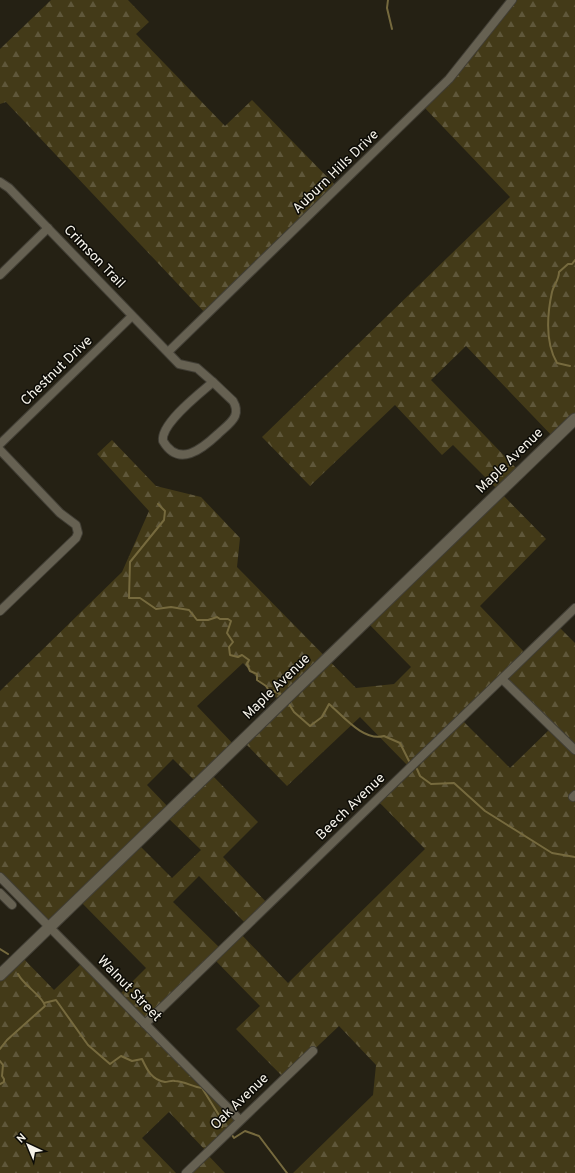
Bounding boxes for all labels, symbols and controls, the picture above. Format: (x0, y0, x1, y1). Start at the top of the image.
street label: Auburn Hills Drive (289, 126, 383, 218)
street label: Crimson Trail (60, 222, 128, 292)
street label: Chestnut Drive (18, 333, 96, 409)
street label: Maple Avenue (473, 425, 547, 497)
street label: Maple Avenue (240, 651, 314, 723)
street label: Beech Avenue (313, 770, 389, 844)
street label: Walnut Street (93, 952, 165, 1026)
street label: Oak Avenue (207, 1070, 273, 1134)
north arrow (8, 1125, 48, 1165)
text: N (14, 1131, 29, 1146)

